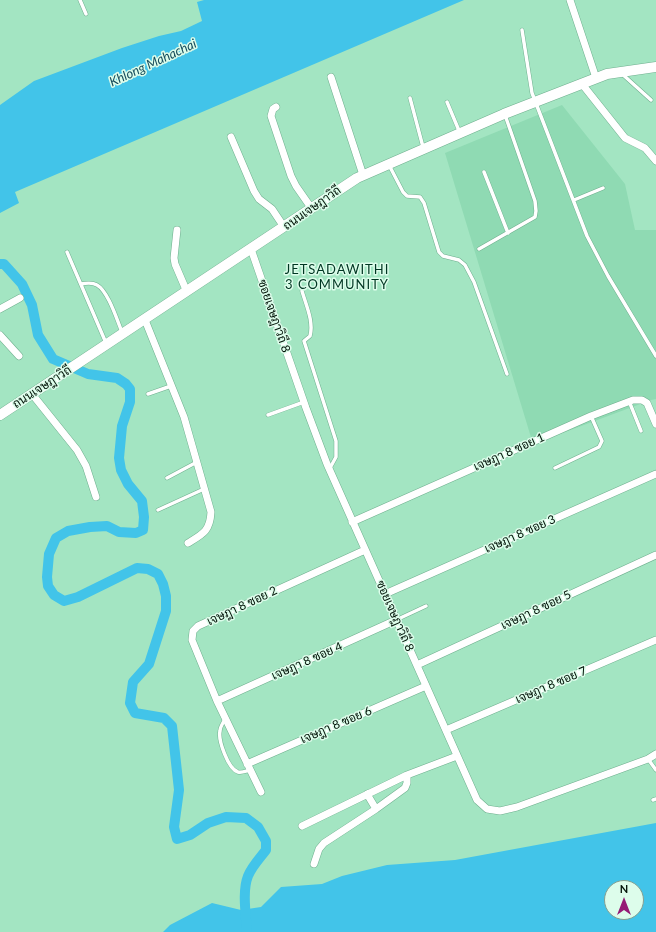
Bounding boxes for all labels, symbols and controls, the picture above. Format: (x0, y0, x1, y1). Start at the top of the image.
water label: Khlong Mahachai (107, 36, 199, 90)
street label: ถนนเจษฎาวิถี (280, 183, 344, 233)
district label: JETSADAWITHI 3 COMMUNITY (285, 262, 389, 293)
street label: ซอยเจษฎาวิถี 8 (255, 278, 293, 354)
street label: ถนนเจษฎาวิถี (10, 363, 74, 411)
street label: เจษฎา 8 ซอย 1 (471, 430, 547, 474)
street label: เจษฎา 8 ซอย 3 (482, 512, 558, 556)
street label: ซอยเจษฎาวิถี 8 (373, 578, 417, 654)
street label: เจษฎา 8 ซอย 2 (204, 583, 280, 629)
street label: เจษฎา 8 ซอย 5 (498, 587, 574, 633)
street label: เจษฎา 8 ซอย 4 (269, 639, 345, 683)
street label: เจษฎา 8 ซอย 7 (513, 664, 589, 706)
street label: เจษฎา 8 ซอย 6 (298, 704, 374, 746)
north arrow (604, 880, 644, 920)
text: N (620, 882, 628, 895)

